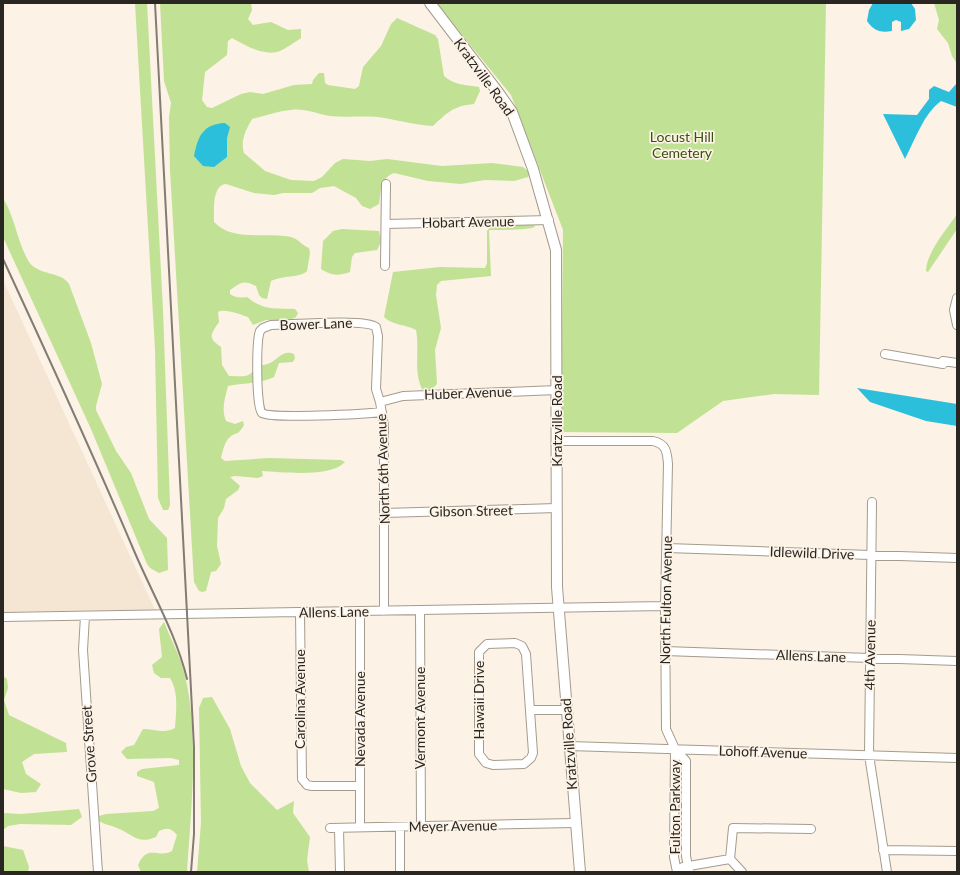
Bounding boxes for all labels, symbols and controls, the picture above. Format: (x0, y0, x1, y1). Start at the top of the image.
street label: Kratzville Road (451, 35, 518, 119)
park label: Locust Hill Cemetery (650, 128, 714, 161)
street label: Hobart Avenue (421, 212, 515, 231)
street label: Bower Lane (279, 314, 353, 333)
street label: Kratzville Road (548, 375, 565, 467)
street label: Huber Avenue (424, 382, 512, 403)
street label: North 6th Avenue (372, 414, 393, 524)
street label: Gibson Street (429, 501, 513, 520)
street label: North Fulton Avenue (656, 536, 675, 664)
street label: Idlewild Drive (769, 543, 855, 562)
street label: Allens Lane (299, 602, 369, 621)
street label: 4th Avenue (860, 620, 879, 690)
street label: Allens Lane (776, 646, 846, 665)
street label: Carolina Avenue (291, 649, 308, 749)
street label: Hawaii Drive (470, 661, 487, 739)
street label: Vermont Avenue (411, 667, 428, 769)
street label: Nevada Avenue (351, 671, 368, 767)
street label: Kratzville Road (557, 698, 580, 790)
street label: Grove Street (77, 705, 100, 783)
street label: Lohoff Avenue (718, 741, 808, 762)
street label: Fulton Parkway (666, 759, 683, 855)
street label: Meyer Avenue (409, 816, 497, 835)

